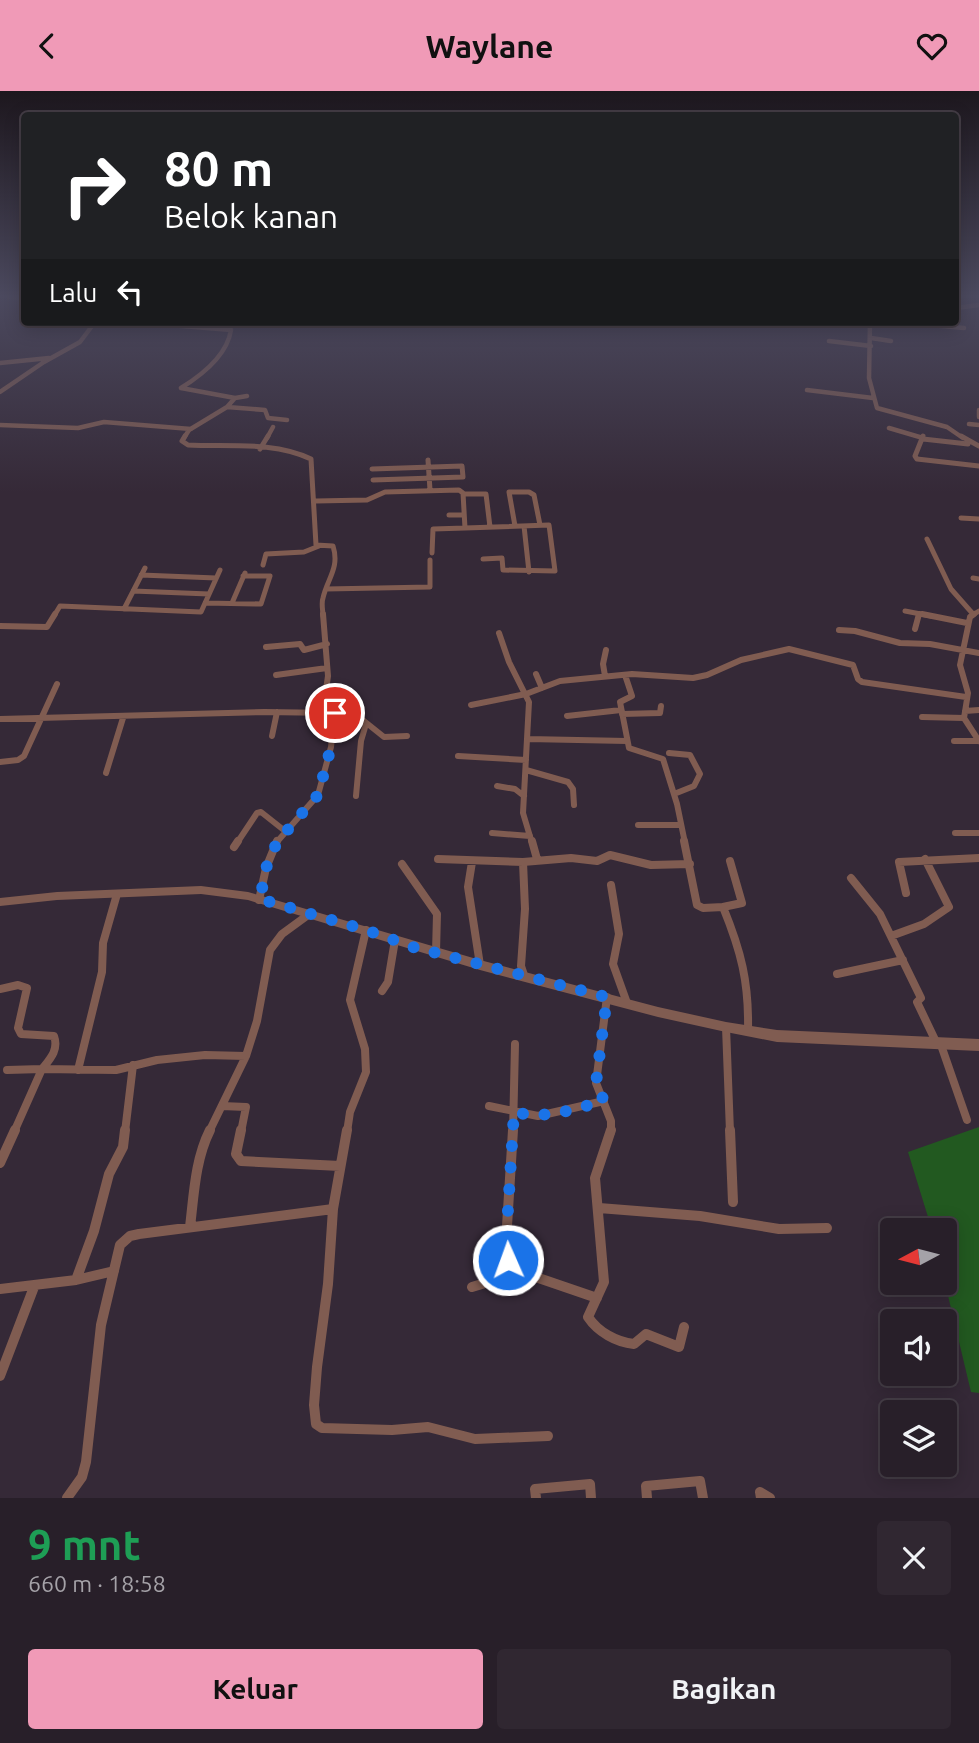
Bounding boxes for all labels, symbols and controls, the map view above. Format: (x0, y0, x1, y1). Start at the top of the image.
icon: back (28, 27, 66, 65)
icon: heart (913, 27, 951, 65)
text: Waylane (426, 28, 553, 64)
icon: right (49, 140, 140, 231)
text: 80 m (164, 140, 273, 195)
text: Belok kanan (164, 198, 338, 234)
icon: left (111, 273, 149, 311)
text: Lalu (49, 278, 97, 307)
pin (305, 683, 365, 743)
icon: arrive (316, 694, 354, 732)
north arrow (880, 1218, 957, 1295)
map controls (880, 1218, 957, 1477)
position arrow (471, 1223, 545, 1297)
button: sound (880, 1309, 957, 1386)
button: layers (880, 1400, 957, 1477)
text: 9 mnt (28, 1521, 141, 1568)
button: close (877, 1521, 951, 1595)
text: 660 m · 18:58 (28, 1571, 166, 1596)
button: Keluar (28, 1649, 483, 1729)
button: Bagikan (497, 1649, 951, 1729)

